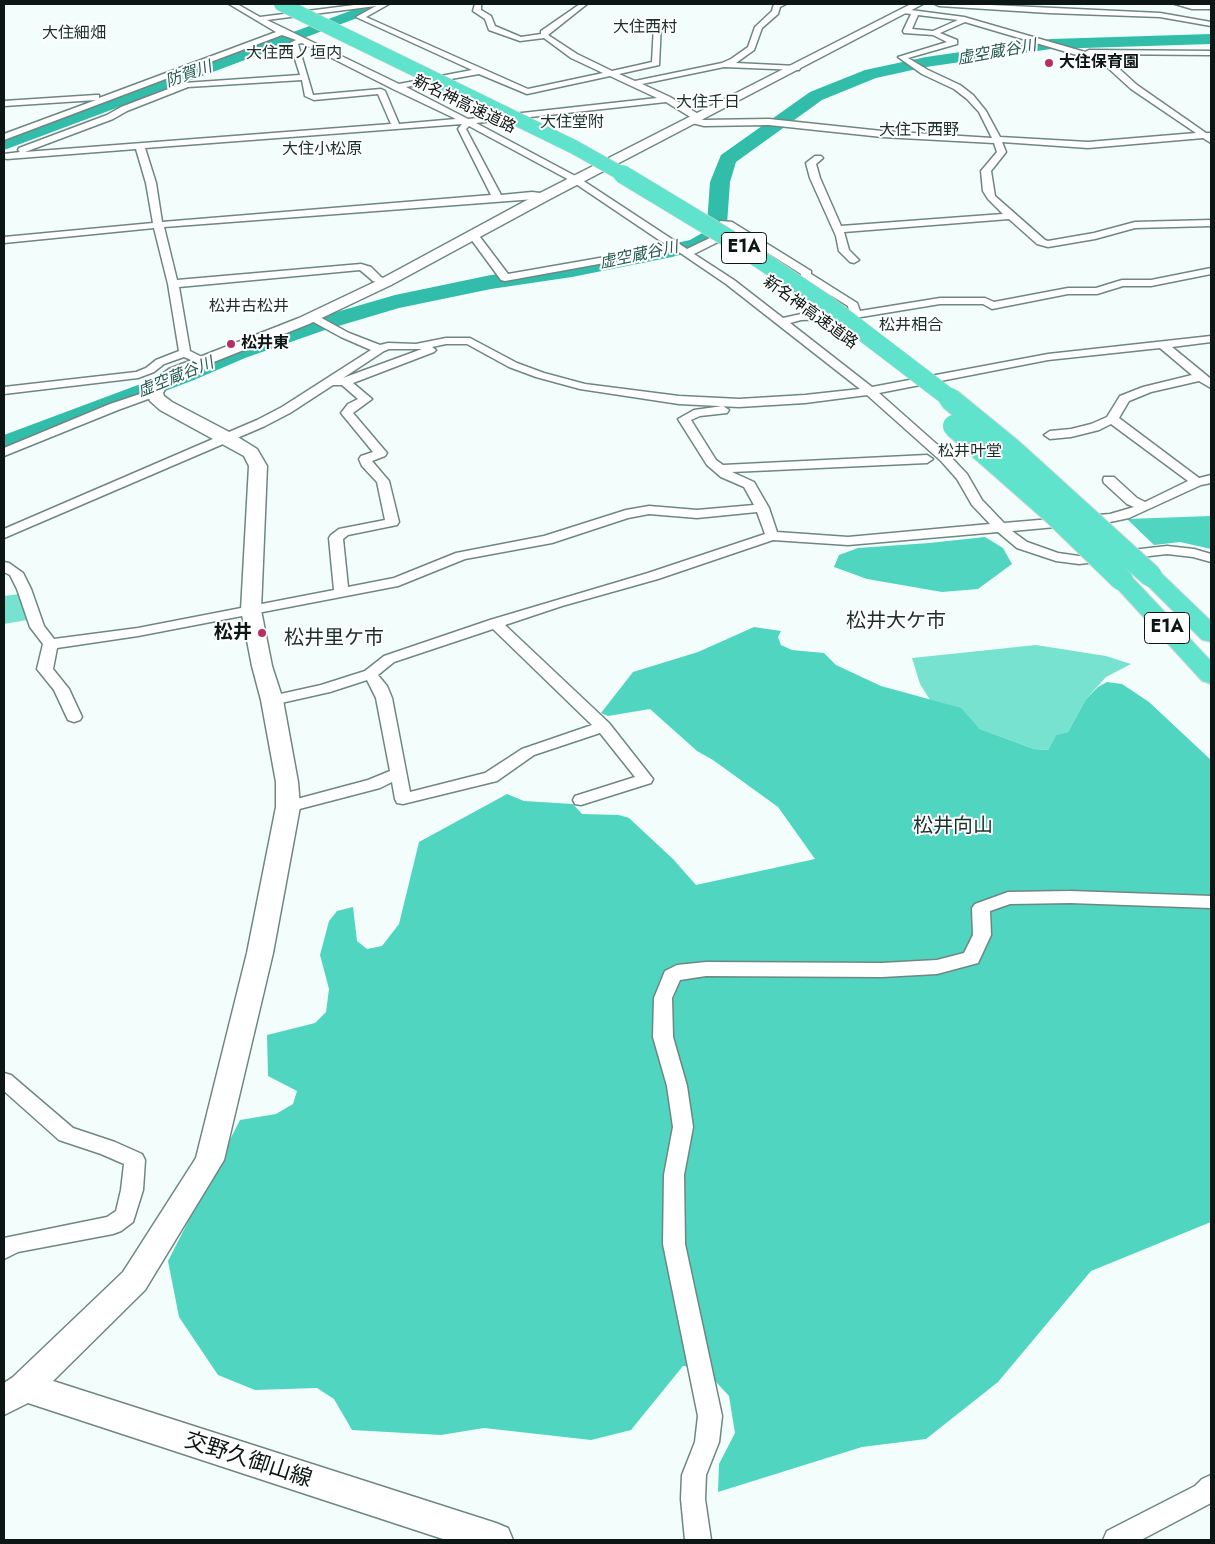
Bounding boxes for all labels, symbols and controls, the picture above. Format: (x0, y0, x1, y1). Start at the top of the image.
district label: 大住西村 (613, 18, 677, 38)
district label: 大住細畑 (42, 24, 106, 44)
water label: 虚空蔵谷川 (956, 37, 1038, 69)
district label: 大住西ノ垣内 (246, 44, 342, 64)
place label: 大住保育園 (1059, 53, 1139, 73)
marker: 大住保育園 (1043, 57, 1055, 69)
water label: 防賀川 (163, 58, 215, 92)
street label: 新名神高速道路 (409, 72, 519, 138)
district label: 大住千日 (676, 93, 740, 113)
district label: 大住堂附 (540, 113, 604, 133)
district label: 大住下西野 (879, 121, 959, 141)
district label: 大住小松原 (282, 140, 362, 160)
road number: E1A (722, 232, 766, 264)
water label: 虚空蔵谷川 (598, 238, 680, 274)
street label: 新名神高速道路 (759, 272, 861, 354)
district label: 松井古松井 (209, 297, 289, 317)
district label: 松井相合 (879, 316, 943, 336)
place label: 松井東 (241, 334, 289, 354)
marker: 松井東 (225, 338, 237, 350)
water label: 虚空蔵谷川 (135, 354, 217, 402)
district label: 松井叶堂 (938, 442, 1002, 462)
district label: 松井大ケ市 (846, 610, 946, 634)
road number: E1A (1144, 612, 1190, 644)
place label: 松井 (214, 622, 252, 644)
marker: 松井 (256, 627, 268, 639)
district label: 松井里ケ市 (284, 627, 384, 651)
district label: 松井向山 (913, 815, 993, 839)
street label: 交野久御山線 (181, 1428, 315, 1494)

